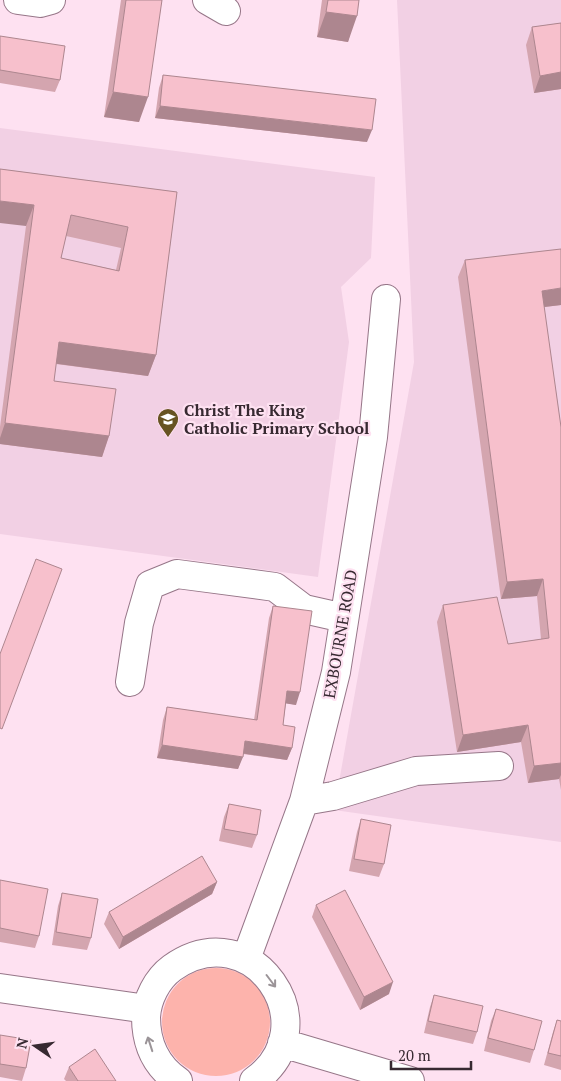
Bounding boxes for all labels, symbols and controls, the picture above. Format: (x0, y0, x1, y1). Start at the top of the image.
place label: Christ The King Catholic Primary School (184, 399, 369, 439)
school or university icon: Christ The King Catholic Primary School (156, 407, 180, 438)
street label: EXBOURNE ROAD (318, 568, 362, 700)
one-way arrow (266, 974, 277, 987)
north arrow (10, 1021, 60, 1071)
text: N (11, 1035, 32, 1050)
one-way arrow (144, 1036, 154, 1052)
scale bar (391, 1038, 471, 1070)
text: 20 m (398, 1045, 431, 1065)

